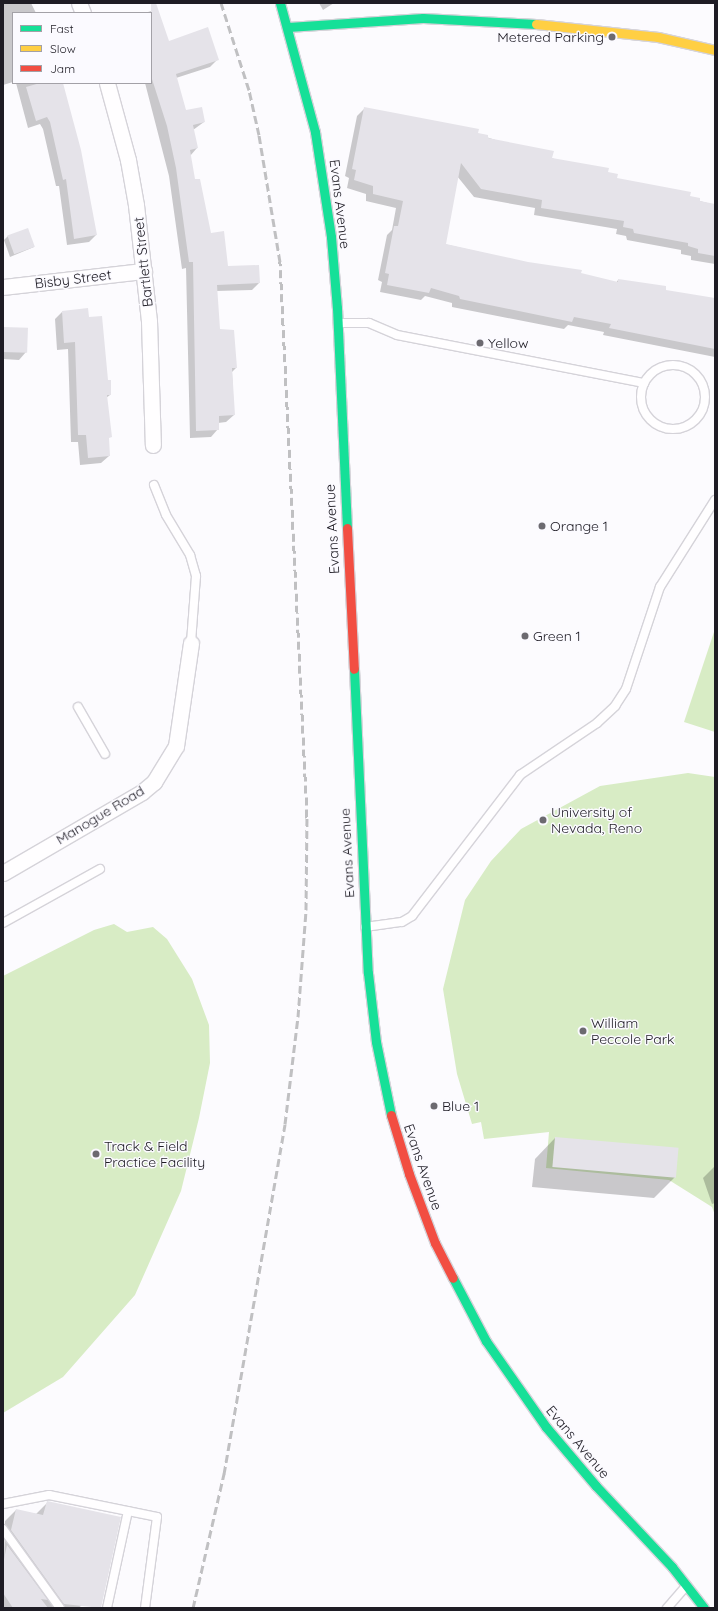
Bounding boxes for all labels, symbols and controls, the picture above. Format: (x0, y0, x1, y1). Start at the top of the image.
legend (12, 12, 152, 84)
text: Fast (50, 21, 74, 36)
place label: Metered Parking (497, 29, 604, 45)
marker: Metered Parking (607, 32, 617, 42)
text: Slow (50, 41, 76, 56)
text: Jam (50, 61, 75, 76)
street label: Evans Avenue (326, 158, 354, 250)
street label: Bartlett Street (130, 216, 156, 308)
street label: Bisby Street (34, 266, 112, 292)
place label: Yellow (488, 335, 528, 351)
marker: Yellow (475, 338, 485, 348)
street label: Evans Avenue (321, 484, 343, 574)
place label: Orange 1 (550, 518, 608, 534)
marker: Orange 1 (537, 521, 547, 531)
place label: Green 1 (533, 628, 581, 644)
marker: Green 1 (520, 631, 530, 641)
street label: Manogue Road (53, 782, 147, 848)
place label: University of Nevada, Reno (551, 804, 642, 836)
street label: Evans Avenue (336, 808, 358, 898)
marker: University of Nevada, Reno (538, 815, 548, 825)
place label: William Peccole Park (591, 1015, 675, 1048)
marker: William Peccole Park (578, 1026, 588, 1036)
place label: Blue 1 (442, 1098, 479, 1114)
marker: Blue 1 (429, 1101, 439, 1111)
street label: Evans Avenue (400, 1122, 446, 1212)
place label: Track & Field Practice Facility (104, 1138, 205, 1170)
marker: Track & Field Practice Facility (91, 1149, 101, 1159)
street label: Evans Avenue (543, 1402, 613, 1482)

